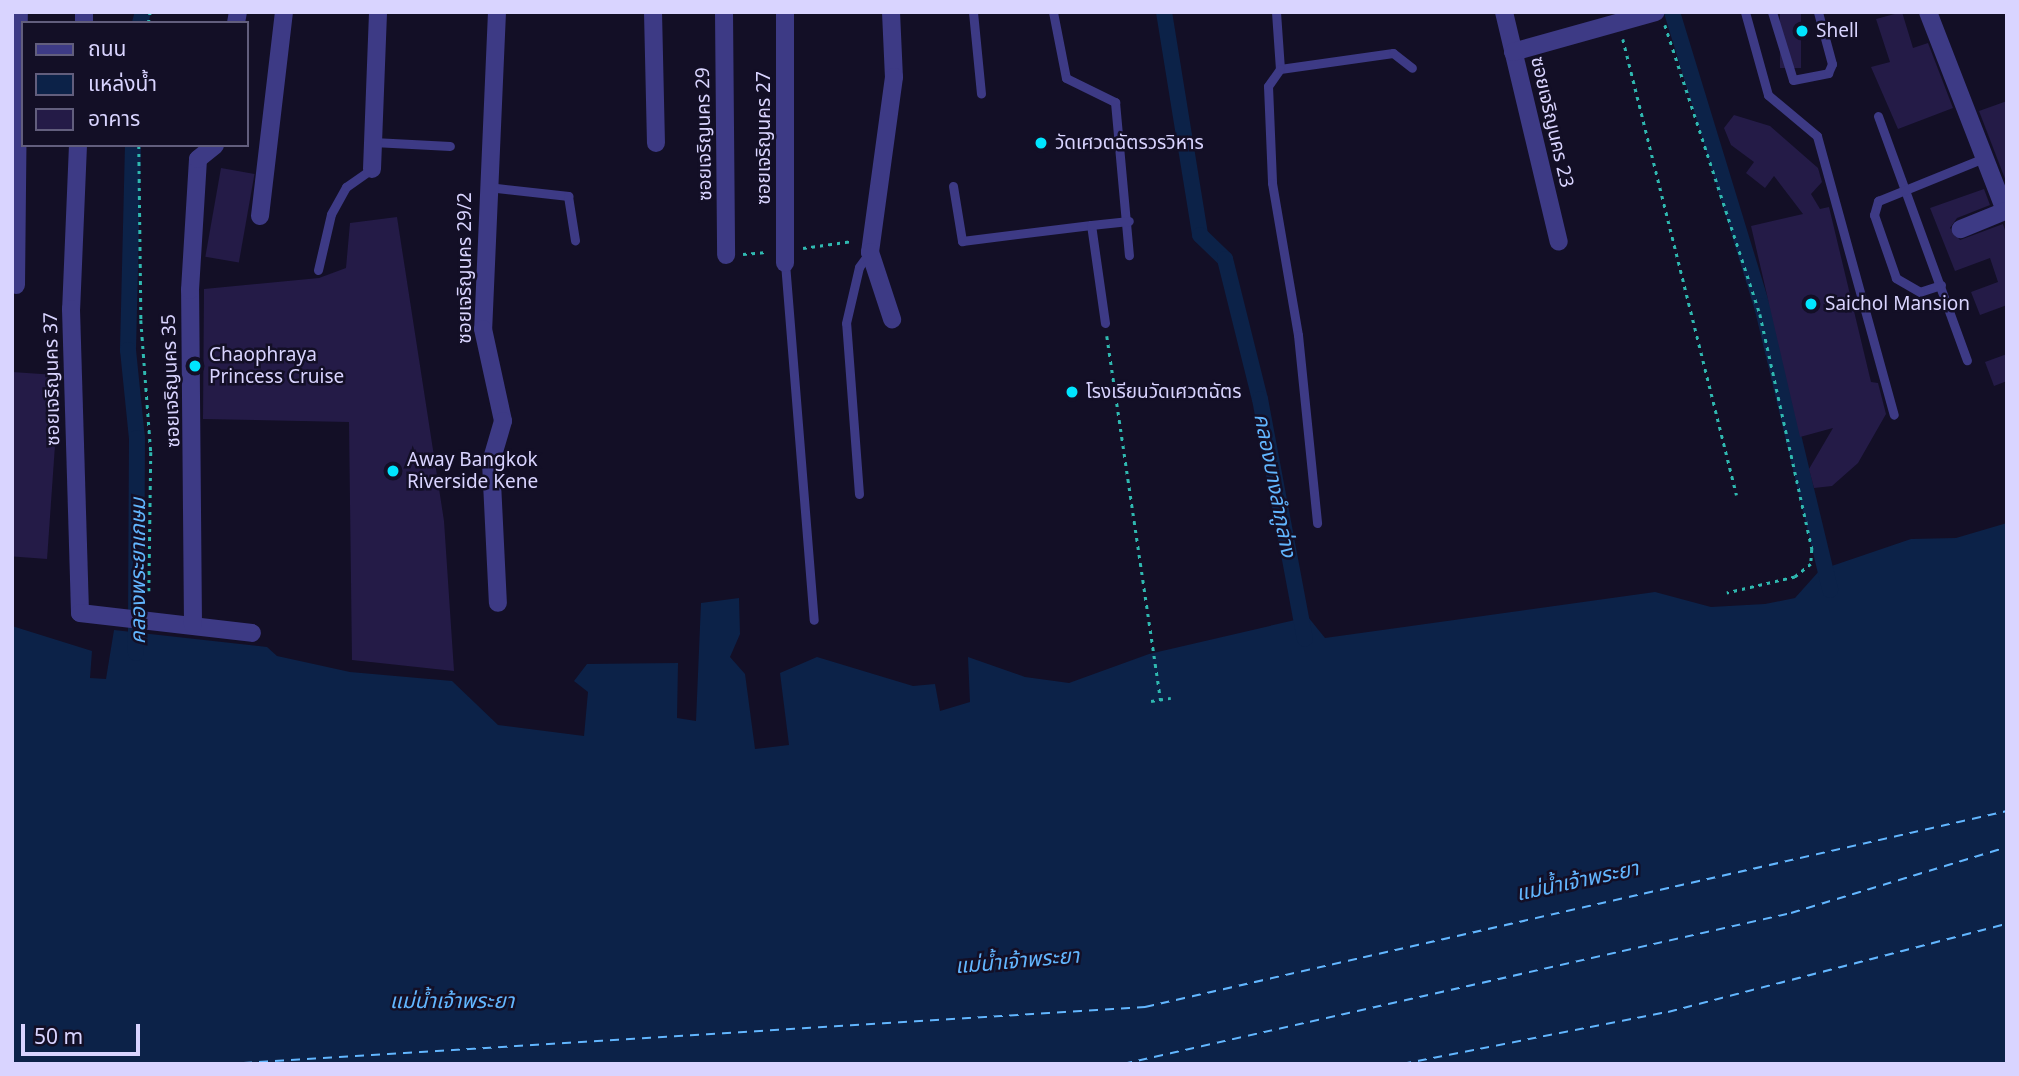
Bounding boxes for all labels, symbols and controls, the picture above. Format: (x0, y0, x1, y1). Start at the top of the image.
place label: Shell (1816, 20, 1859, 42)
legend (21, 21, 248, 147)
marker: Shell (1794, 23, 1810, 39)
text: ถนน (88, 34, 126, 62)
street label: ซอยเจริญนคร 23 (1526, 54, 1578, 190)
street label: ซอยเจริญนคร 29 (691, 67, 717, 201)
text: แหล่งน้ำ (88, 69, 157, 97)
street label: ซอยเจริญนคร 27 (753, 71, 775, 205)
text: อาคาร (88, 104, 140, 132)
place label: วัดเศวตฉัตรวรวิหาร (1055, 132, 1204, 154)
marker: วัดเศวตฉัตรวรวิหาร (1033, 135, 1049, 151)
street label: ซอยเจริญนคร 29/2 (454, 192, 476, 344)
place label: Saichol Mansion (1825, 293, 1970, 315)
marker: Saichol Mansion (1803, 296, 1819, 312)
street label: ซอยเจริญนคร 37 (39, 312, 65, 446)
street label: ซอยเจริญนคร 35 (157, 314, 185, 448)
place label: Chaophraya Princess Cruise (209, 344, 344, 388)
marker: Chaophraya Princess Cruise (187, 358, 203, 374)
place label: โรงเรียนวัดเศวตฉัตร (1086, 381, 1241, 403)
marker: โรงเรียนวัดเศวตฉัตร (1064, 384, 1080, 400)
water label: คลองบางลำภูล่าง (1250, 411, 1302, 559)
place label: Away Bangkok Riverside Kene (407, 449, 538, 493)
marker: Away Bangkok Riverside Kene (385, 463, 401, 479)
water label: คลองพระยาเกษม (124, 498, 150, 644)
water label: แม่น้ำเจ้าพระยา (1514, 855, 1640, 905)
water label: แม่น้ำเจ้าพระยา (954, 942, 1080, 978)
water label: แม่น้ำเจ้าพระยา (390, 987, 514, 1013)
scale bar (24, 1010, 144, 1054)
text: 50 m (34, 1022, 83, 1050)

